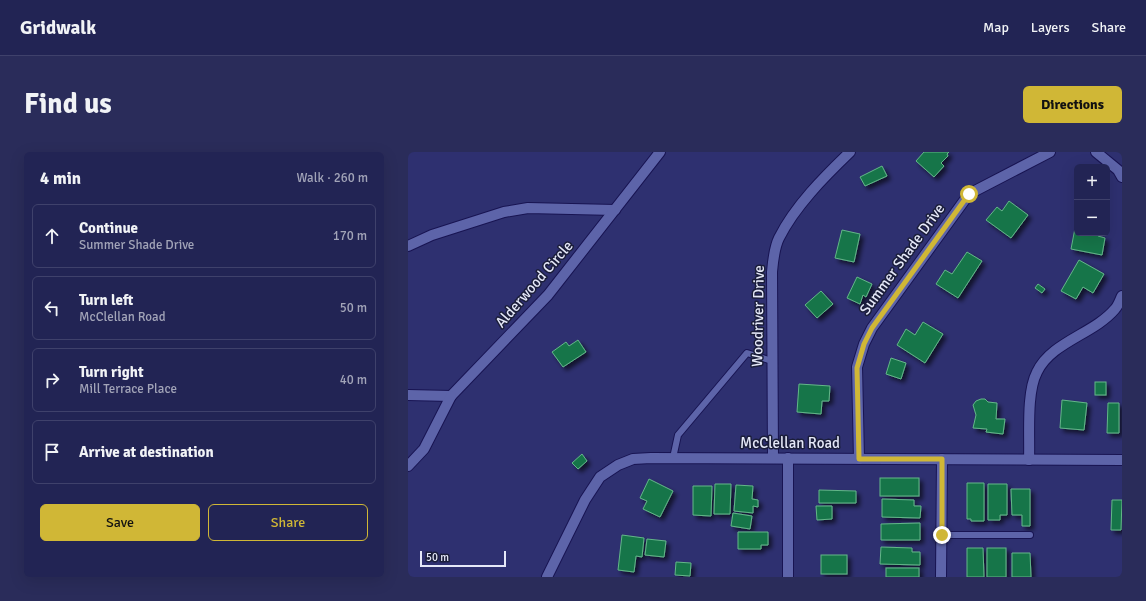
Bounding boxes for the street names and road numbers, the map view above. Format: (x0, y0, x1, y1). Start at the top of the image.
street label: Summer Shade Drive (856, 200, 948, 318)
street label: Alderwood Circle (491, 237, 577, 331)
street label: Woodriver Drive (748, 265, 768, 367)
street label: McClellan Road (740, 434, 840, 452)

